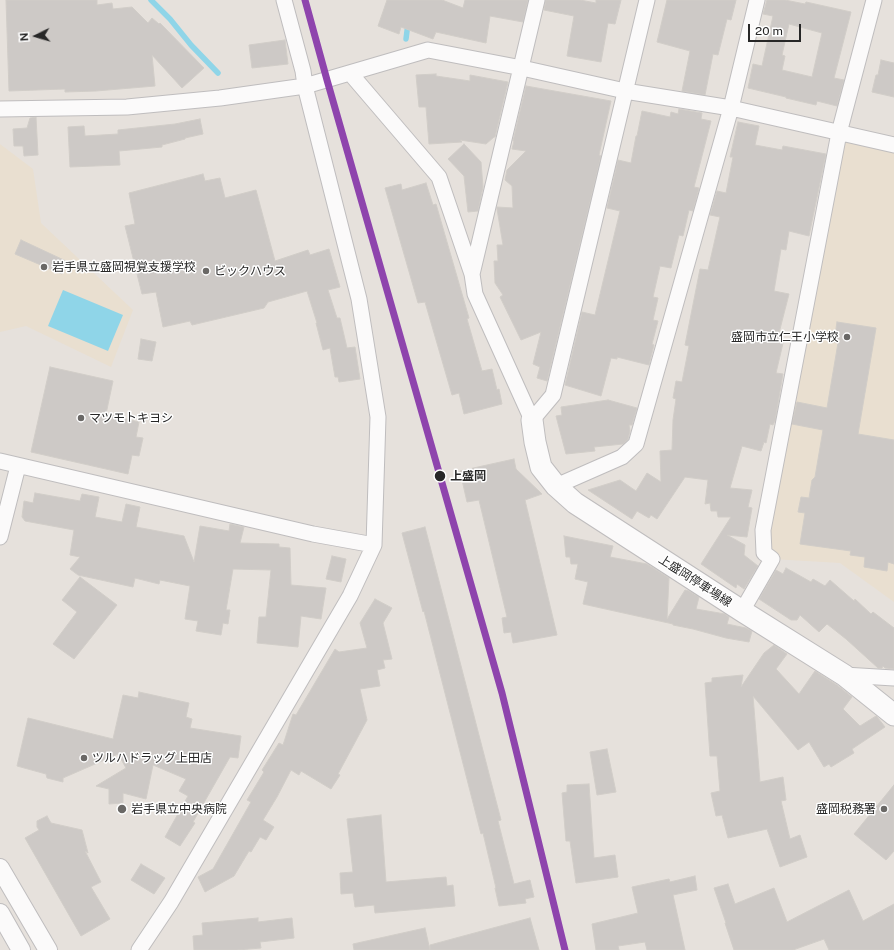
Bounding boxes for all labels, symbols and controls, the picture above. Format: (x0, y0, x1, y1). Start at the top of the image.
north arrow (16, 16, 56, 56)
scale bar (750, 16, 803, 42)
text: 20 m (755, 24, 783, 38)
text: N (18, 32, 30, 42)
place label: 岩手県立盛岡視覚支援学校 (52, 260, 196, 274)
marker: 岩手県立盛岡視覚支援学校 (39, 262, 49, 272)
place label: ビックハウス (214, 264, 286, 278)
marker: ビックハウス (201, 266, 211, 276)
place label: 盛岡市立仁王小学校 (731, 330, 839, 344)
marker: 盛岡市立仁王小学校 (842, 332, 852, 342)
place label: マツモトキヨシ (89, 411, 173, 425)
marker: マツモトキヨシ (76, 413, 86, 423)
marker: 上盛岡 (433, 469, 447, 483)
place label: 上盛岡 (450, 469, 486, 483)
street label: 上盛岡停車場線 (656, 552, 734, 610)
place label: ツルハドラッグ上田店 (92, 751, 212, 765)
marker: ツルハドラッグ上田店 (79, 753, 89, 763)
place label: 岩手県立中央病院 (131, 802, 227, 816)
place label: 盛岡税務署 (816, 802, 876, 816)
marker: 岩手県立中央病院 (116, 803, 128, 815)
marker: 盛岡税務署 (879, 804, 889, 814)

